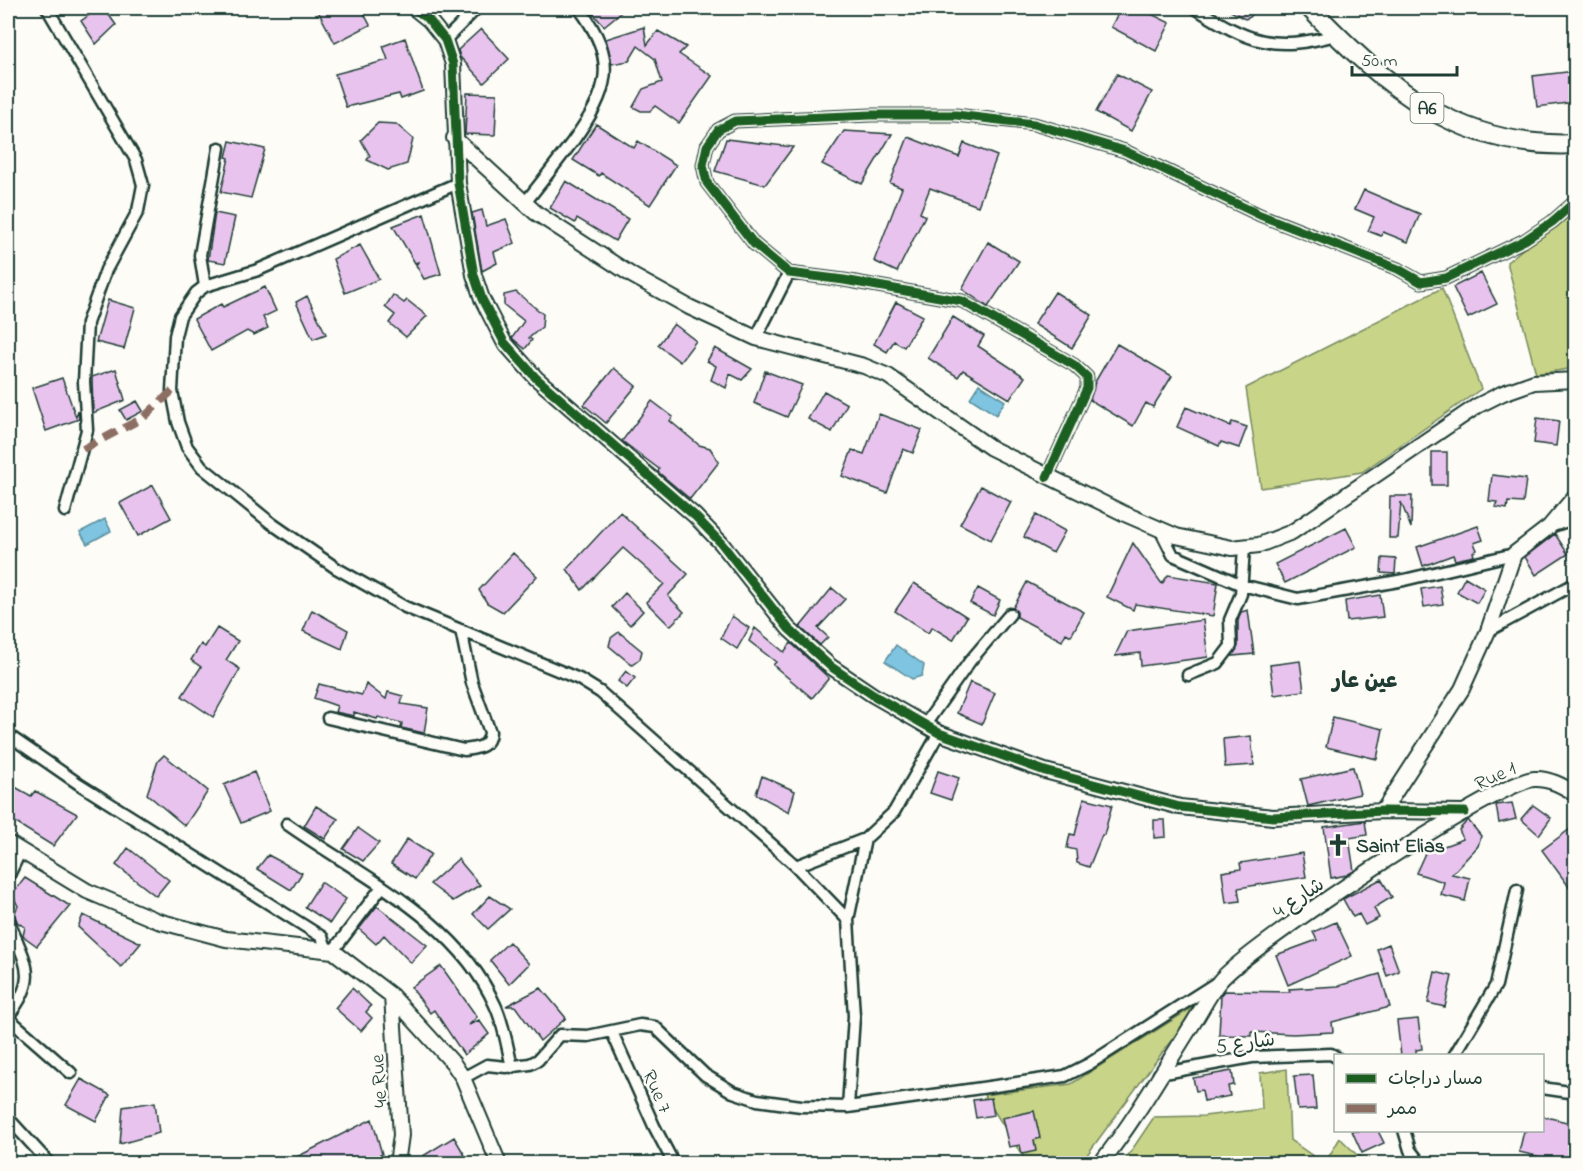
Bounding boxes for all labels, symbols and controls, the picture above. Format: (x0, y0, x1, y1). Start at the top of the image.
scale bar (1352, 39, 1457, 77)
text: 50 m (1361, 49, 1398, 75)
road number: A6 (1410, 93, 1444, 123)
district label: عين عار (1331, 666, 1398, 698)
street label: Rue 1 (1471, 755, 1522, 799)
church icon: Saint Elias (1325, 832, 1351, 858)
place label: Saint Elias (1356, 833, 1445, 862)
street label: شارع 4 (1268, 871, 1331, 927)
street label: شارع 5 (1214, 1026, 1277, 1063)
street label: 4e Rue (364, 1053, 397, 1109)
legend (1334, 1054, 1544, 1132)
street label: Rue 7 (633, 1066, 678, 1118)
text: مسار دراجات (1388, 1067, 1483, 1093)
text: ممر (1386, 1097, 1417, 1123)

